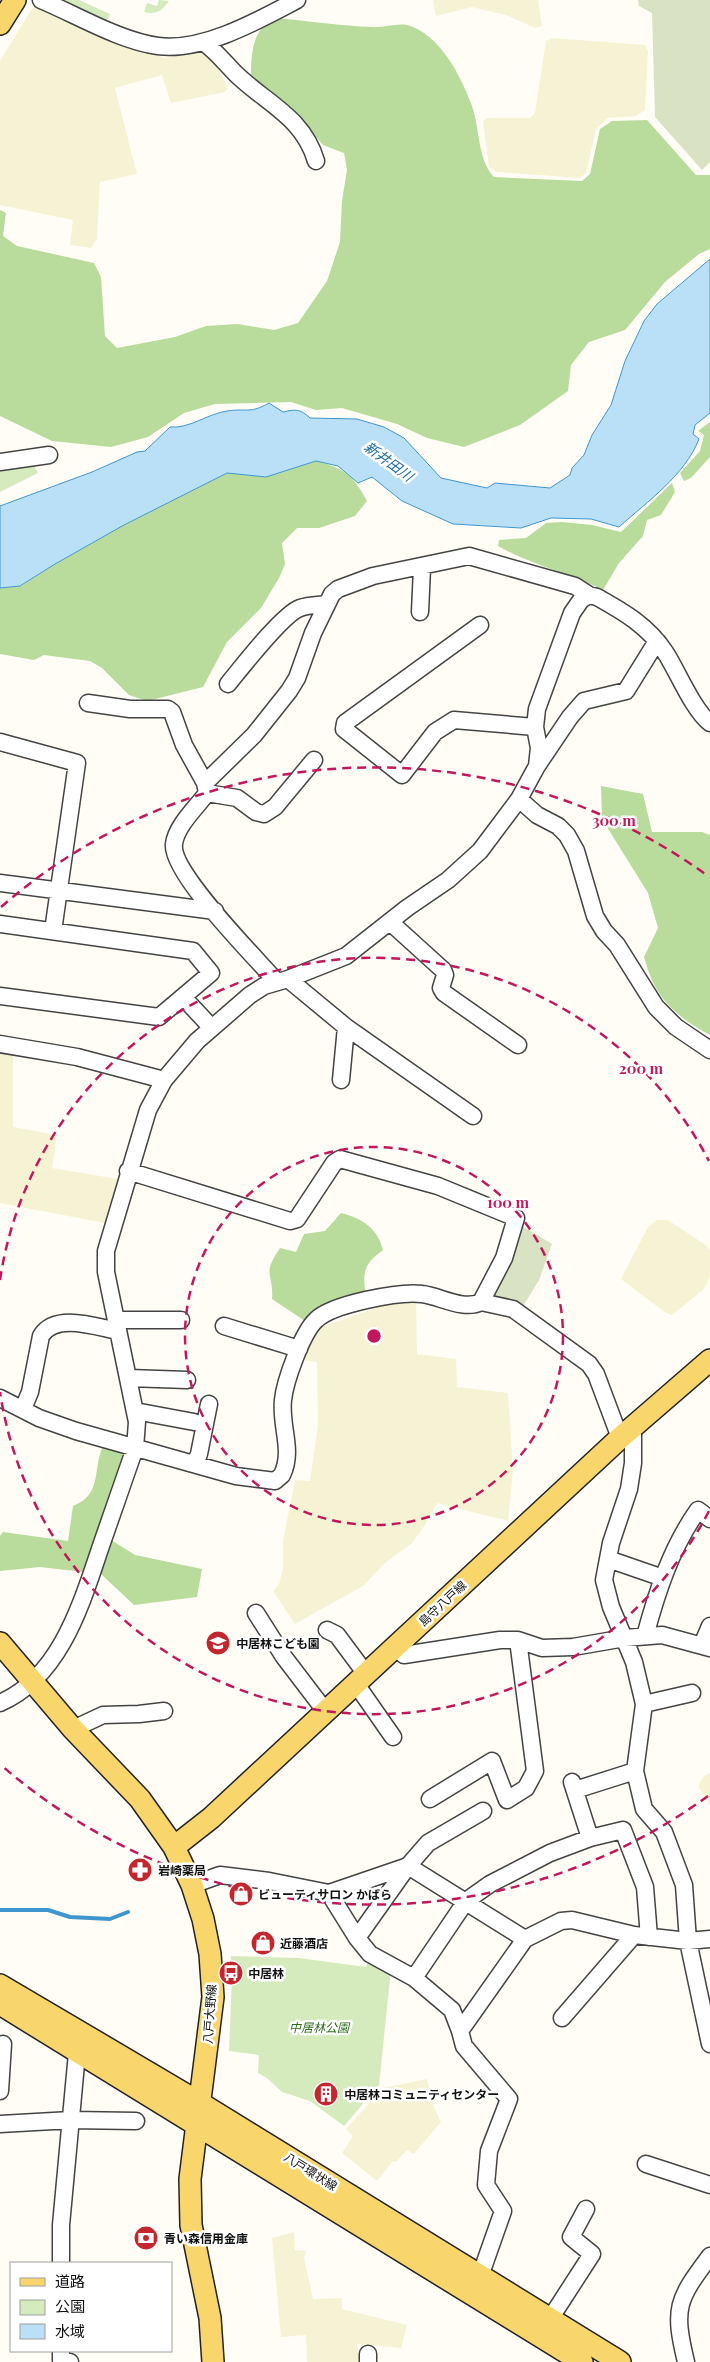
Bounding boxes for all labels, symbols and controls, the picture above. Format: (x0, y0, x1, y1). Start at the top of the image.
water label: 新井田川 (361, 437, 419, 486)
text: 300 m (592, 810, 636, 830)
text: 200 m (619, 1058, 664, 1078)
text: 100 m (487, 1192, 530, 1212)
centre of rings (365, 1327, 383, 1345)
street label: 島守八戸線 (415, 1577, 469, 1629)
school or university icon: 中居林こども園 (205, 1630, 231, 1656)
place label: 中居林こども園 (236, 1635, 320, 1651)
pharmacy icon: 岩崎薬局 (127, 1857, 153, 1883)
place label: 岩崎薬局 (158, 1862, 206, 1878)
shop icon: ビューティサロン かばら (228, 1881, 254, 1907)
place label: ビューティサロン かばら (258, 1886, 392, 1902)
shop icon: 近藤酒店 (250, 1930, 276, 1956)
place label: 近藤酒店 (280, 1935, 328, 1951)
bus stop icon: 中居林 (218, 1960, 244, 1986)
place label: 中居林 (248, 1965, 284, 1981)
street label: 八戸大野線 (199, 1984, 219, 2044)
park label: 中居林公園 (289, 2019, 351, 2035)
building icon: 中居林コミュニティセンター (313, 2081, 339, 2107)
place label: 中居林コミュニティセンター (344, 2086, 499, 2102)
street label: 八戸環状線 (281, 2148, 341, 2194)
bank icon: 青い森信用金庫 (133, 2225, 159, 2251)
place label: 青い森信用金庫 (164, 2230, 248, 2246)
legend (10, 2262, 172, 2352)
text: 道路 (55, 2271, 85, 2291)
text: 公園 (55, 2296, 85, 2316)
text: 水域 (55, 2321, 85, 2341)

